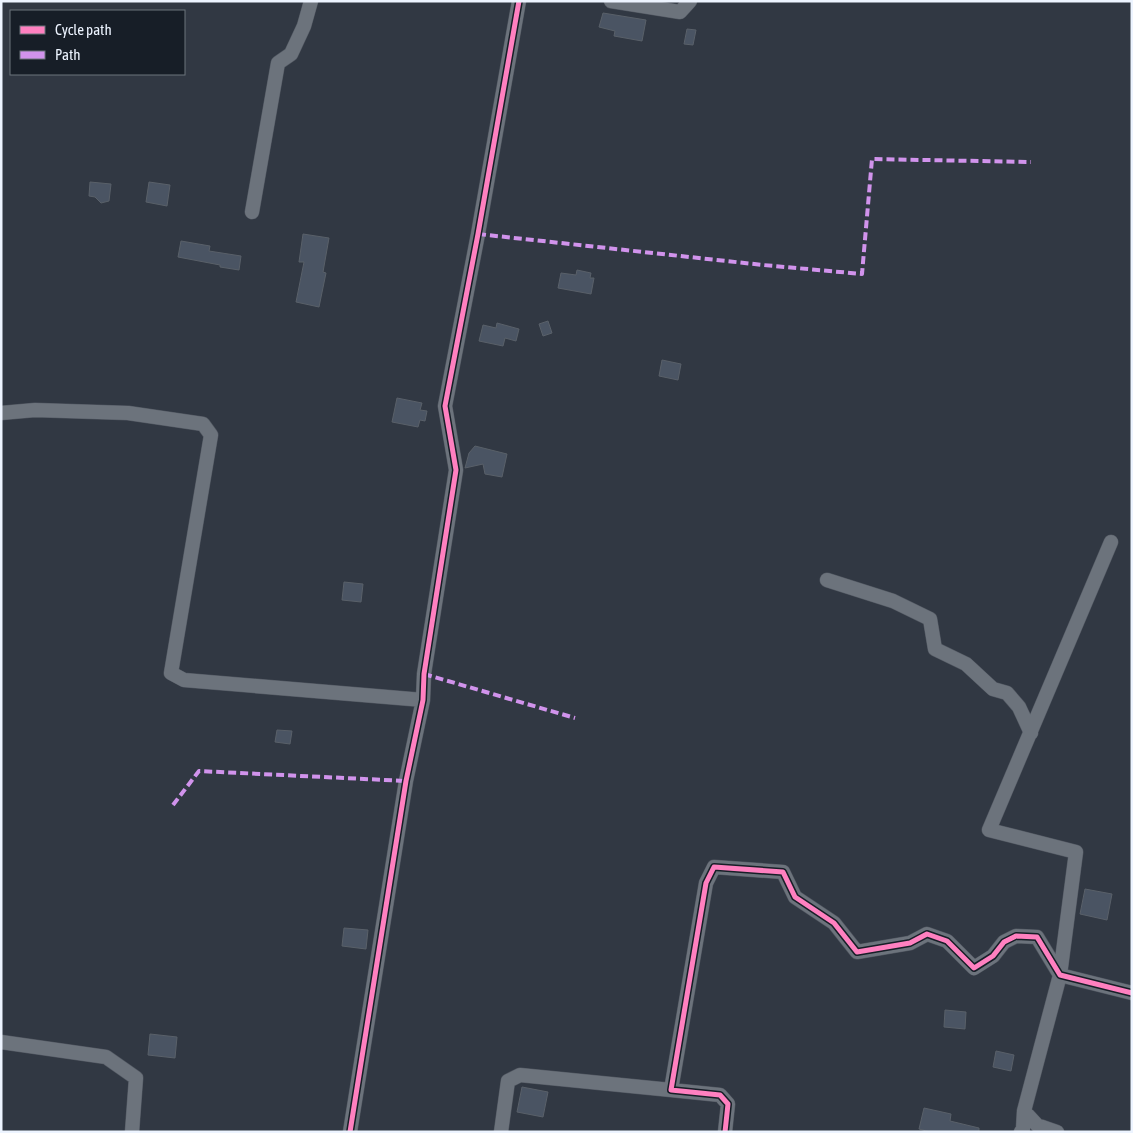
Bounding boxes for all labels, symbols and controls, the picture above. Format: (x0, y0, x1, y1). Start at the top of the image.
legend (10, 10, 185, 75)
text: Cycle path (55, 21, 112, 38)
text: Path (55, 46, 81, 63)

